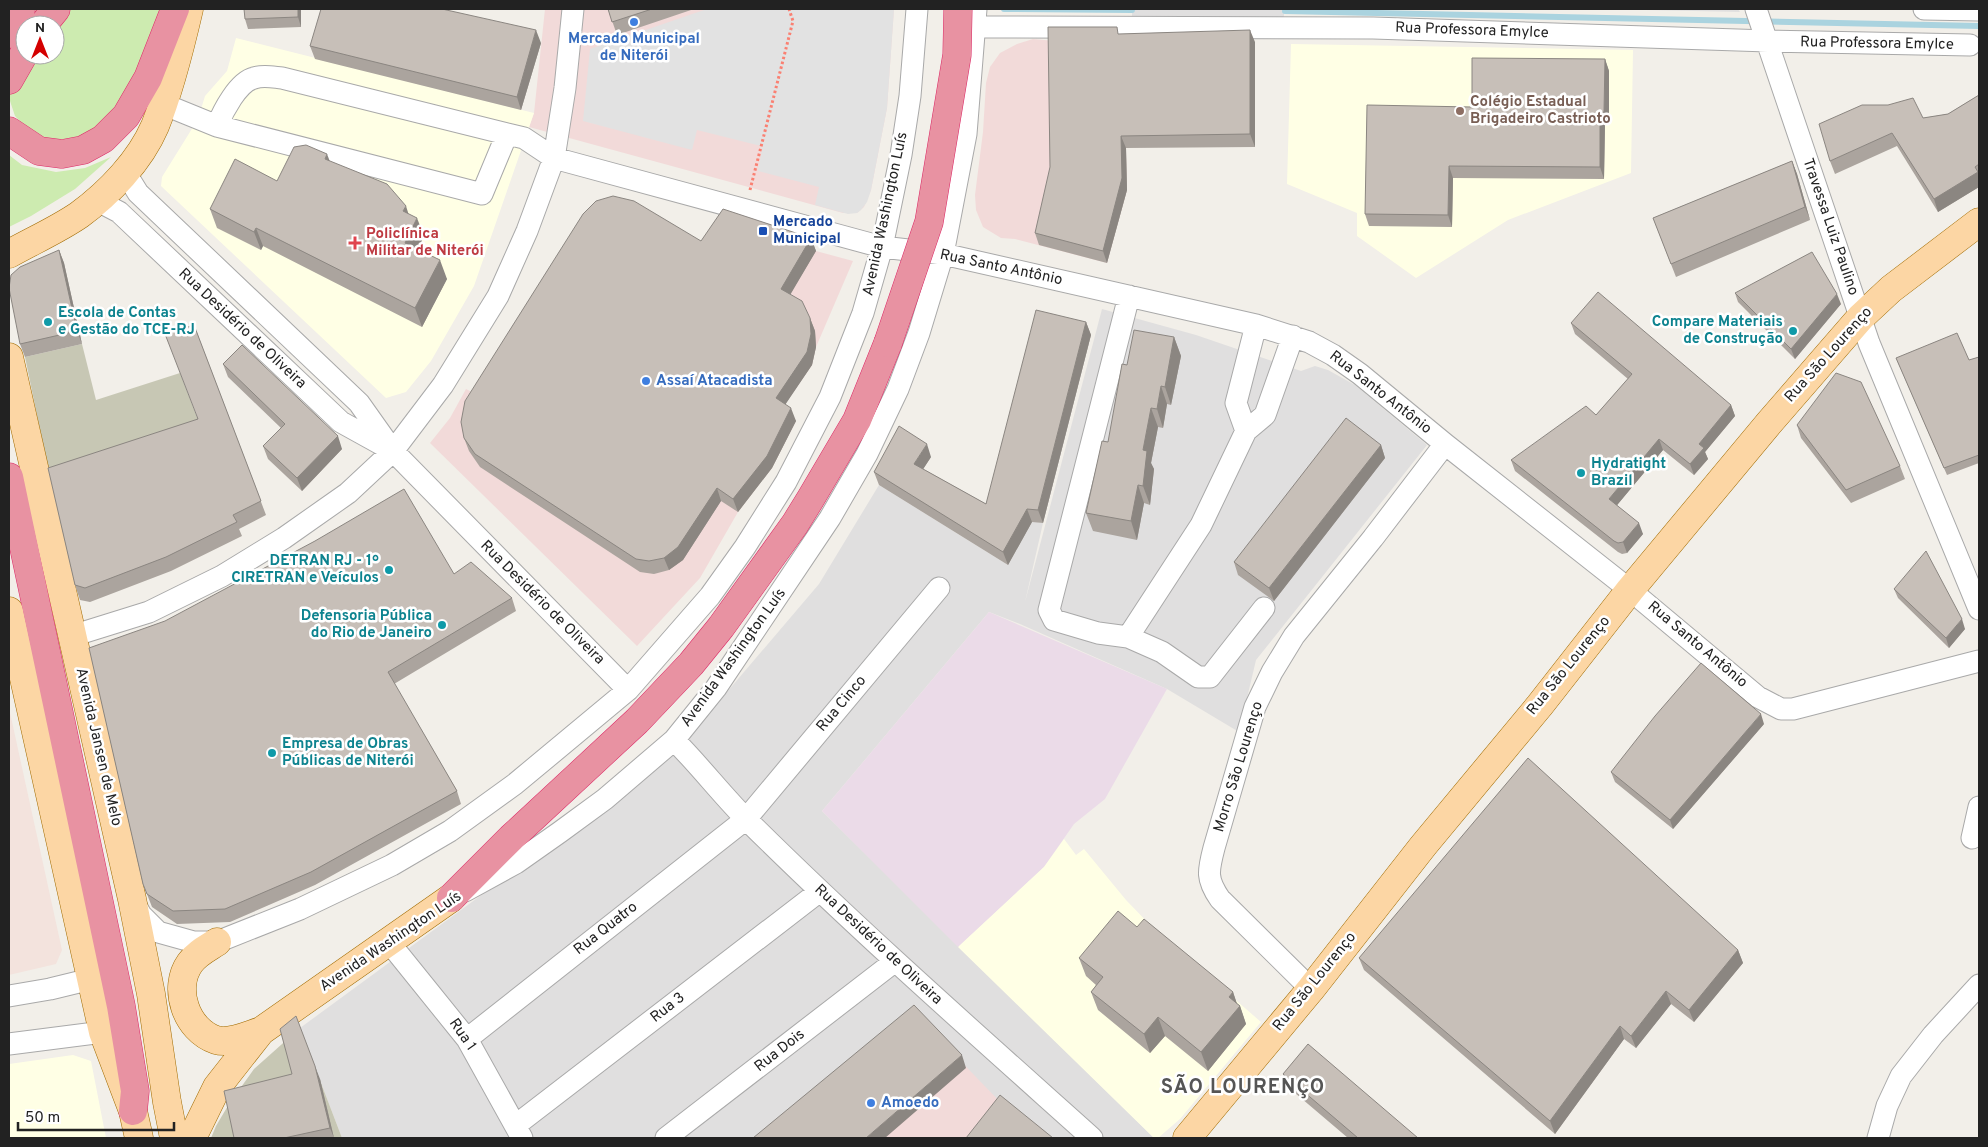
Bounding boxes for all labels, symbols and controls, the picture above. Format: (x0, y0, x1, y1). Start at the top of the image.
north arrow (15, 15, 65, 65)
marker: Mercado Municipal de Niterói (628, 16, 640, 28)
street label: Rua Professora Emylce (1395, 19, 1549, 43)
text: N (35, 20, 45, 37)
place label: Mercado Municipal de Niterói (568, 30, 700, 66)
street label: Rua Professora Emylce (1800, 33, 1954, 55)
place label: Colégio Estadual Brigadeiro Castrioto (1470, 93, 1611, 129)
marker: Colégio Estadual Brigadeiro Castrioto (1454, 105, 1466, 117)
street label: Avenida Washington Luís (859, 130, 913, 298)
street label: Travessa Luiz Paulino (1798, 156, 1862, 298)
place label: Mercado Municipal (773, 213, 841, 249)
place label: Policlínica Militar de Niterói (366, 225, 484, 261)
marker: Mercado Municipal (757, 225, 769, 237)
marker: Policlínica Militar de Niterói (348, 236, 362, 250)
street label: Rua Santo Antônio (938, 246, 1064, 290)
street label: Rua Desidério de Oliveira (174, 265, 310, 393)
street label: Rua São Lourenço (1781, 303, 1877, 407)
place label: Escola de Contas e Gestão do TCE-RJ (58, 304, 195, 340)
place label: Compare Materiais de Construção (1652, 313, 1783, 349)
marker: Escola de Contas e Gestão do TCE-RJ (42, 316, 54, 328)
marker: Compare Materiais de Construção (1787, 325, 1799, 337)
street label: Rua Santo Antônio (1325, 347, 1435, 439)
place label: Assaí Atacadista (656, 372, 773, 391)
marker: Assaí Atacadista (640, 375, 652, 387)
place label: Hydratight Brazil (1591, 455, 1666, 491)
marker: Hydratight Brazil (1575, 467, 1587, 479)
street label: Rua Desidério de Oliveira (476, 537, 608, 669)
place label: DETRAN RJ - 1º CIRETRAN e Veículos (231, 552, 379, 588)
marker: DETRAN RJ - 1º CIRETRAN e Veículos (383, 564, 395, 576)
street label: Avenida Washington Luís (677, 585, 791, 731)
street label: Rua Santo Antônio (1643, 598, 1751, 692)
place label: Defensoria Pública do Rio de Janeiro (301, 607, 432, 643)
street label: Rua São Lourenço (1523, 613, 1615, 719)
marker: Defensoria Pública do Rio de Janeiro (436, 619, 448, 631)
street label: Avenida Jansen de Melo (71, 666, 125, 828)
street label: Rua Cinco (813, 672, 871, 736)
street label: Morro São Lourenço (1210, 699, 1268, 835)
place label: Empresa de Obras Públicas de Niterói (282, 735, 414, 771)
marker: Empresa de Obras Públicas de Niterói (266, 747, 278, 759)
street label: Rua Desidério de Oliveira (810, 881, 946, 1009)
street label: Avenida Washington Luís (316, 887, 466, 997)
street label: Rua Quatro (570, 898, 642, 960)
street label: Rua São Lourenço (1269, 929, 1361, 1035)
street label: Rua 3 (647, 989, 689, 1027)
street label: Rua 1 (444, 1015, 480, 1055)
street label: Rua Dois (751, 1025, 809, 1077)
district label: SÃO LOURENÇO (1161, 1074, 1325, 1101)
place label: Amoedo (881, 1094, 939, 1113)
marker: Amoedo (865, 1097, 877, 1109)
scale bar (18, 1100, 174, 1132)
text: 50 m (25, 1109, 60, 1128)

